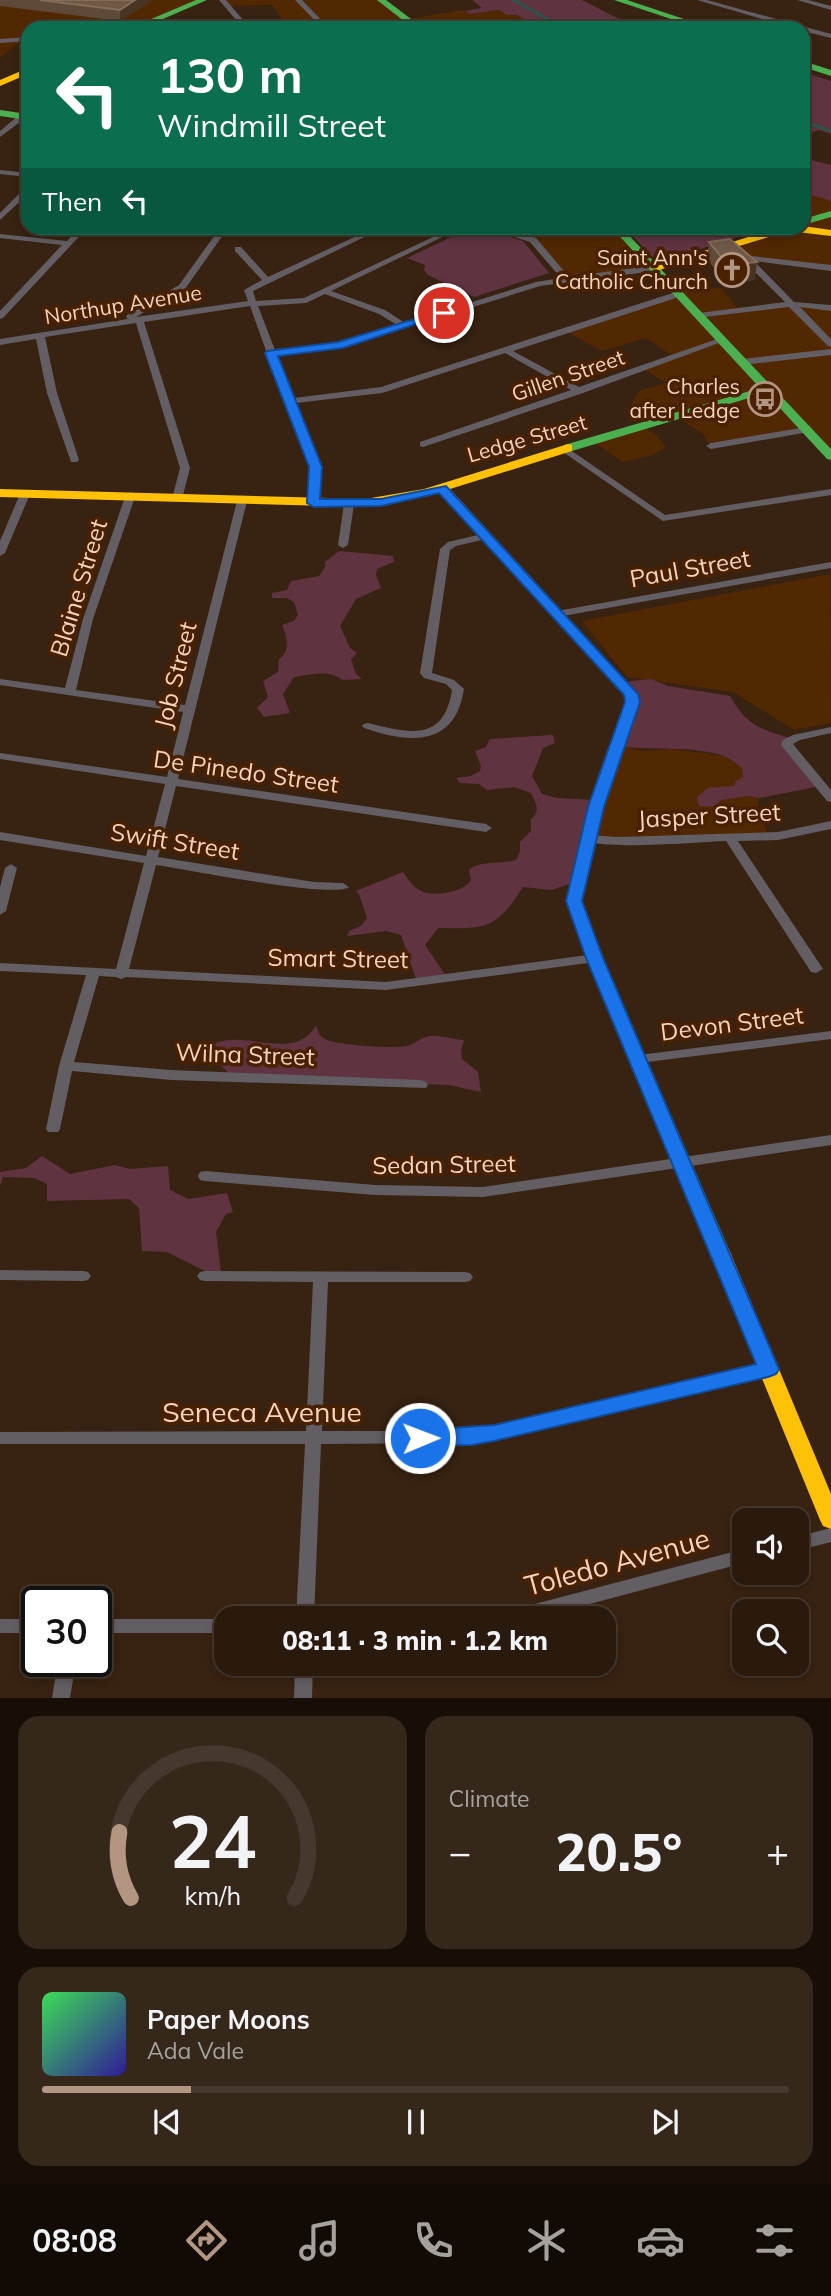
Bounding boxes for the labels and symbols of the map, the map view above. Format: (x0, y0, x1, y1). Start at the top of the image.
place label: Saint Ann's Catholic Church (555, 244, 708, 294)
church icon: Saint Ann's Catholic Church (713, 251, 751, 289)
street label: Northup Avenue (42, 279, 203, 329)
pin (414, 283, 474, 343)
street label: Gillen Street (508, 344, 628, 406)
place label: Charles after Ledge (630, 373, 740, 423)
bus stop icon: Charles after Ledge (746, 380, 784, 418)
street label: Ledge Street (464, 409, 589, 467)
street label: Blaine Street (43, 515, 113, 660)
street label: Paul Street (627, 543, 752, 593)
street label: Job Street (147, 618, 203, 731)
street label: De Pinedo Street (152, 743, 341, 799)
street label: Jasper Street (637, 796, 781, 834)
street label: Swift Street (109, 816, 242, 866)
street label: Smart Street (267, 942, 409, 974)
street label: Devon Street (659, 999, 805, 1047)
street label: Wilna Street (175, 1037, 315, 1071)
street label: Sedan Street (372, 1148, 516, 1180)
street label: Seneca Avenue (162, 1394, 362, 1429)
position arrow (383, 1401, 457, 1475)
street label: Toledo Avenue (520, 1520, 713, 1603)
speed limit sign: 30 (21, 1586, 112, 1677)

